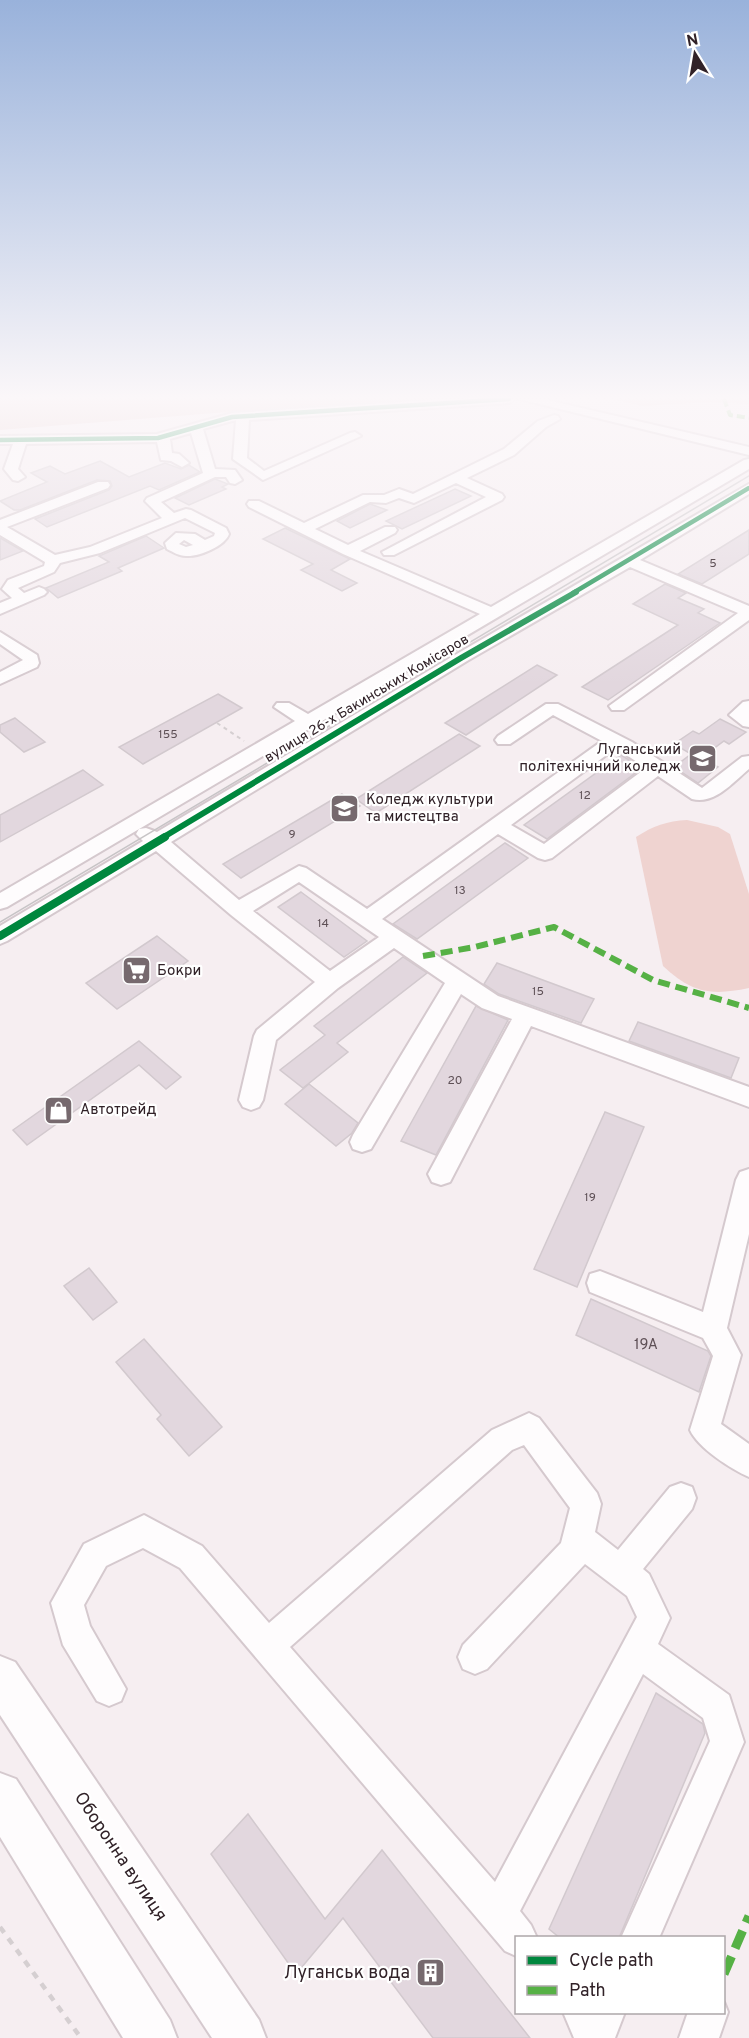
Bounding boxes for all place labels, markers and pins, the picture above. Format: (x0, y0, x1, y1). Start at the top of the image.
place label: Луганський політехнічний коледж (519, 741, 681, 777)
school or university icon: Луганський політехнічний коледж (686, 743, 718, 775)
place label: Коледж культури та мистецтва (366, 791, 493, 827)
school or university icon: Коледж культури та мистецтва (329, 793, 361, 825)
supermarket icon: Бокри (120, 955, 152, 987)
place label: Бокри (157, 962, 201, 981)
shop icon: Автотрейд (43, 1094, 75, 1126)
place label: Автотрейд (80, 1101, 156, 1120)
building icon: Луганськ вода (415, 1957, 447, 1989)
place label: Луганськ вода (284, 1962, 410, 1985)

